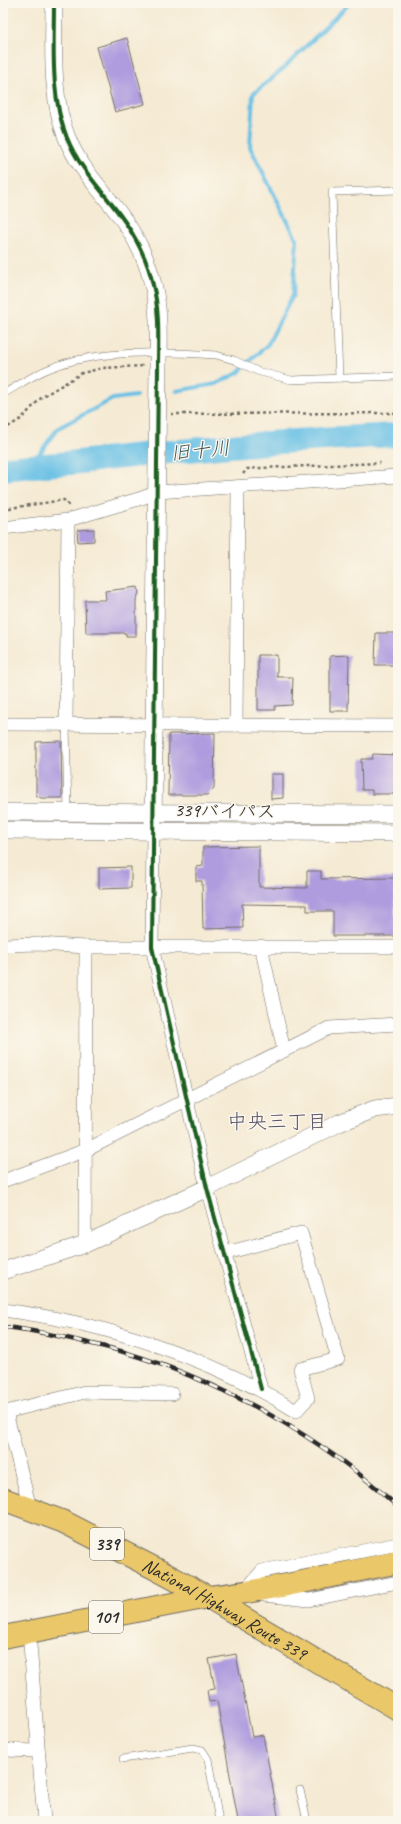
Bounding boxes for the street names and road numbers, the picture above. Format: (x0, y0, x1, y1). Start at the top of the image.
street label: 339バイパス (174, 798, 276, 824)
road number: 339 (90, 1528, 124, 1560)
street label: National Highway Route 339 (138, 1553, 313, 1667)
road number: 101 (89, 1601, 123, 1633)

